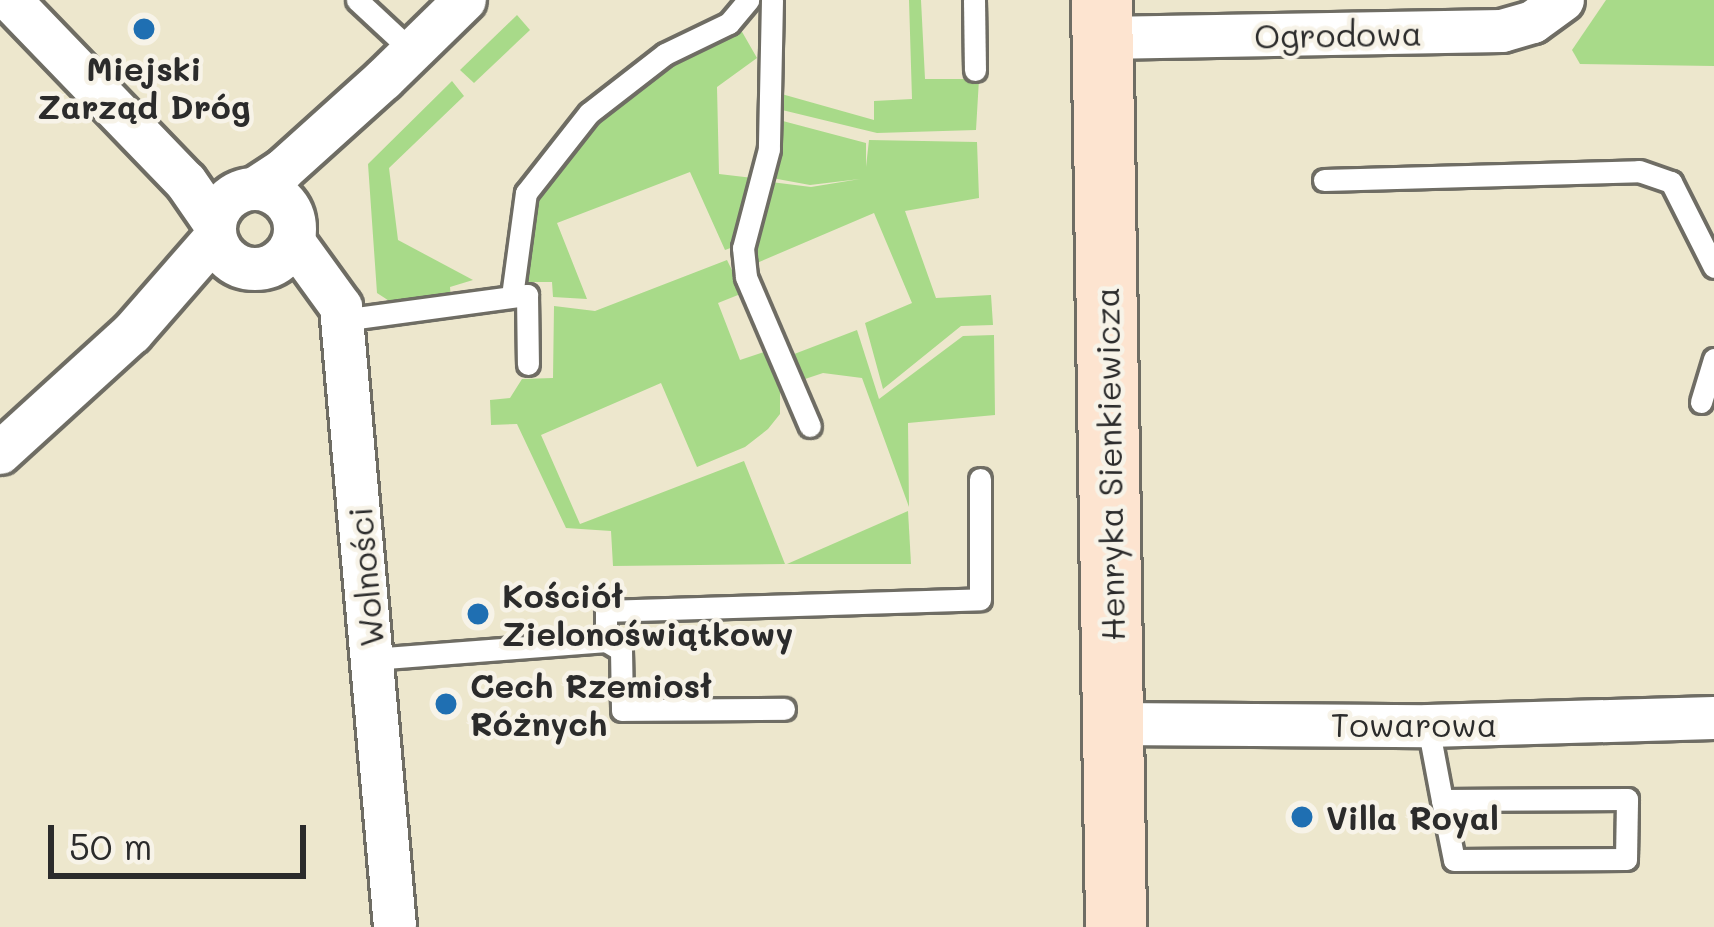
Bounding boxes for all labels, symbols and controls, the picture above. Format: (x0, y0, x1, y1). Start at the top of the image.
street label: Ogrodowa (1254, 13, 1422, 55)
marker: Miejski Zarząd Dróg (131, 16, 157, 42)
place label: Miejski Zarząd Dróg (37, 48, 251, 126)
street label: Henryka Sienkiewicza (1086, 287, 1132, 641)
street label: Wolności (339, 505, 391, 649)
place label: Kościół Zielonoświątkowy (502, 575, 793, 653)
marker: Kościół Zielonoświątkowy (465, 601, 491, 627)
place label: Cech Rzemiosł Różnych (470, 665, 712, 743)
marker: Cech Rzemiosł Różnych (433, 691, 459, 717)
street label: Towarowa (1331, 704, 1497, 744)
place label: Villa Royal (1326, 797, 1499, 837)
scale bar (54, 801, 312, 875)
marker: Villa Royal (1289, 804, 1315, 830)
text: 50 m (69, 822, 152, 869)

